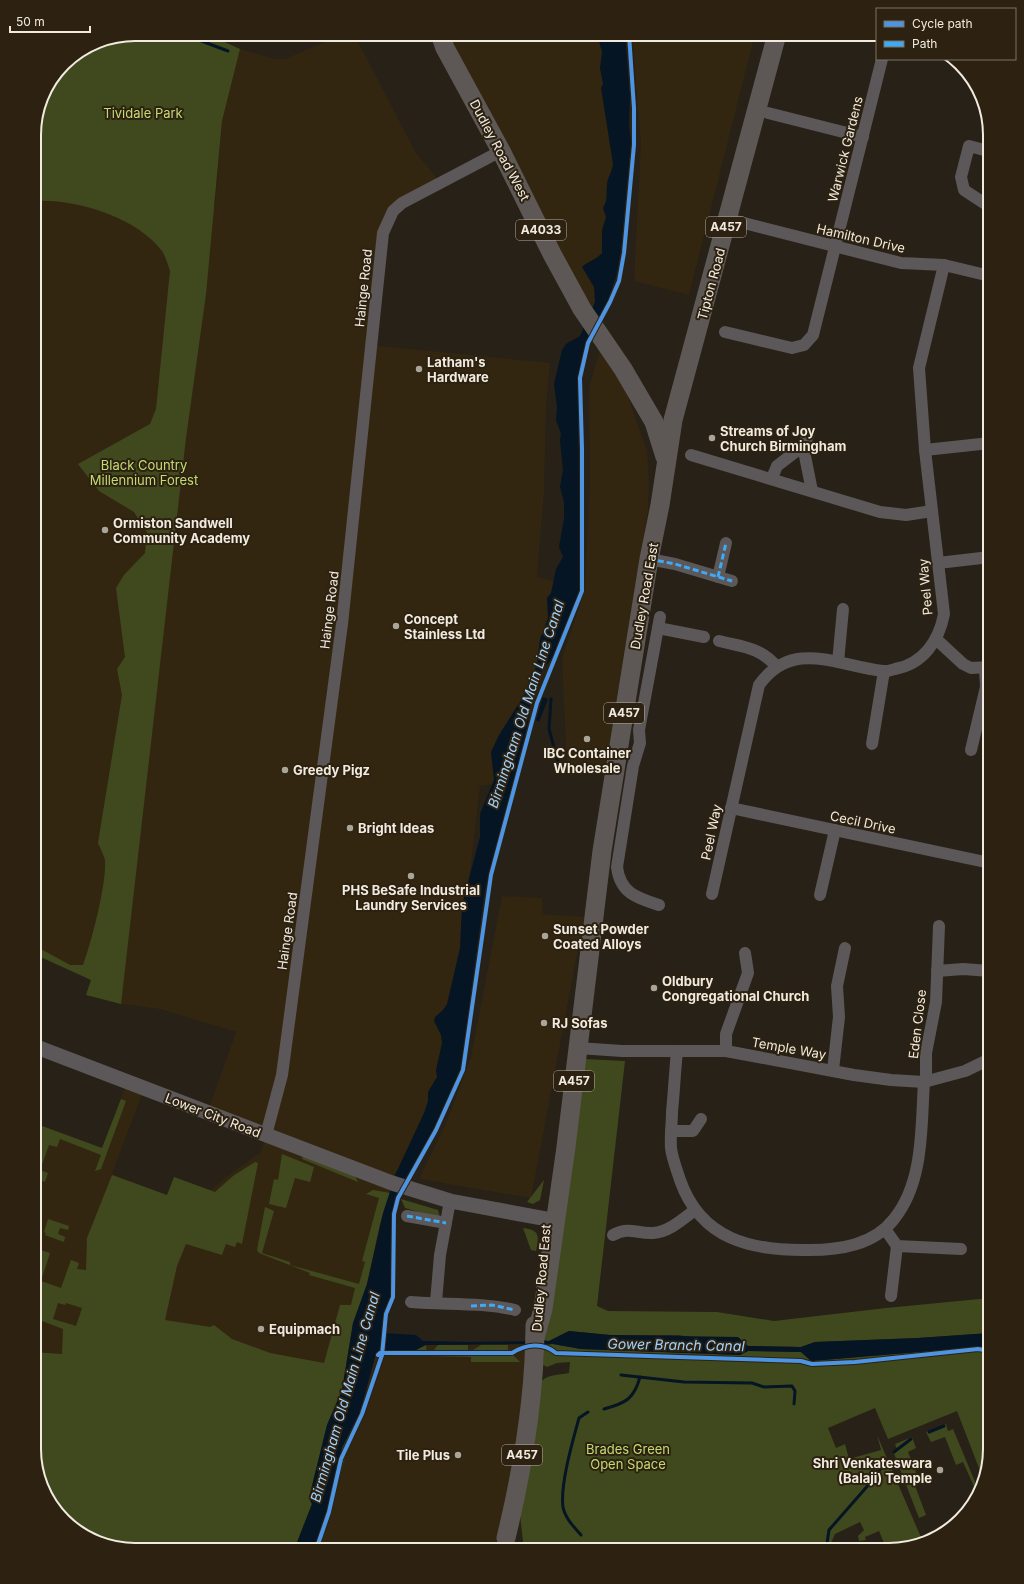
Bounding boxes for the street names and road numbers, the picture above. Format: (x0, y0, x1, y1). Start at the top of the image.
street label: Warwick Gardens (824, 94, 866, 203)
street label: Dudley Road West (467, 97, 533, 203)
road number: A457 (706, 217, 746, 237)
road number: A4033 (516, 220, 566, 240)
street label: Hamilton Drive (815, 220, 907, 256)
street label: Tipton Road (694, 246, 728, 322)
street label: Hainge Road (351, 248, 375, 328)
street label: Dudley Road East (627, 542, 661, 650)
street label: Peel Way (915, 558, 935, 616)
street label: Hainge Road (316, 570, 342, 650)
road number: A457 (604, 703, 644, 723)
street label: Peel Way (697, 803, 725, 861)
street label: Cecil Drive (829, 807, 897, 837)
street label: Hainge Road (274, 891, 300, 971)
street label: Eden Close (905, 988, 929, 1060)
street label: Temple Way (751, 1034, 827, 1062)
road number: A457 (554, 1071, 594, 1091)
street label: Lower City Road (163, 1089, 263, 1141)
street label: Dudley Road East (528, 1224, 554, 1332)
road number: A457 (502, 1445, 542, 1465)

